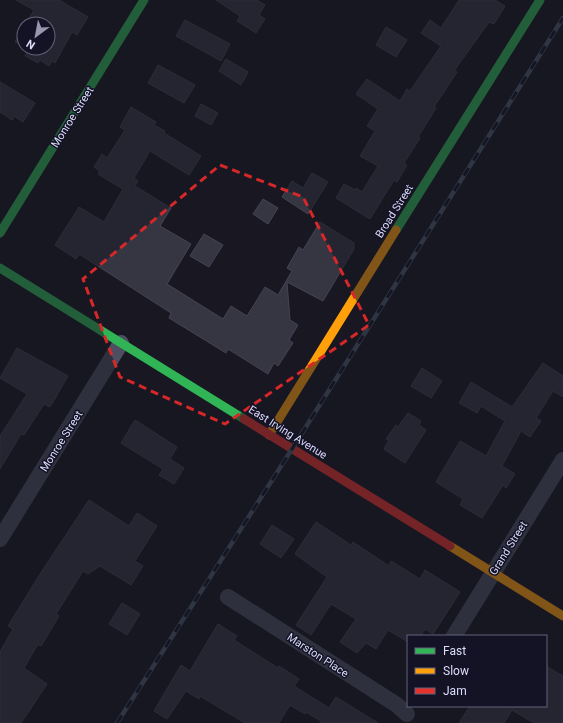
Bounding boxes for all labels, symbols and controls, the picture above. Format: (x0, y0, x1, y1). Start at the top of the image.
north arrow (16, 16, 56, 56)
text: N (24, 36, 38, 52)
street label: Monroe Street (49, 84, 97, 150)
street label: Broad Street (373, 182, 416, 240)
street label: East Irving Avenue (246, 403, 329, 462)
street label: Monroe Street (38, 408, 86, 474)
street label: Grand Street (487, 519, 530, 578)
street label: Marston Place (285, 631, 351, 680)
legend (407, 635, 547, 707)
text: Fast (443, 644, 466, 658)
text: Slow (443, 664, 469, 678)
text: Jam (443, 684, 467, 698)

